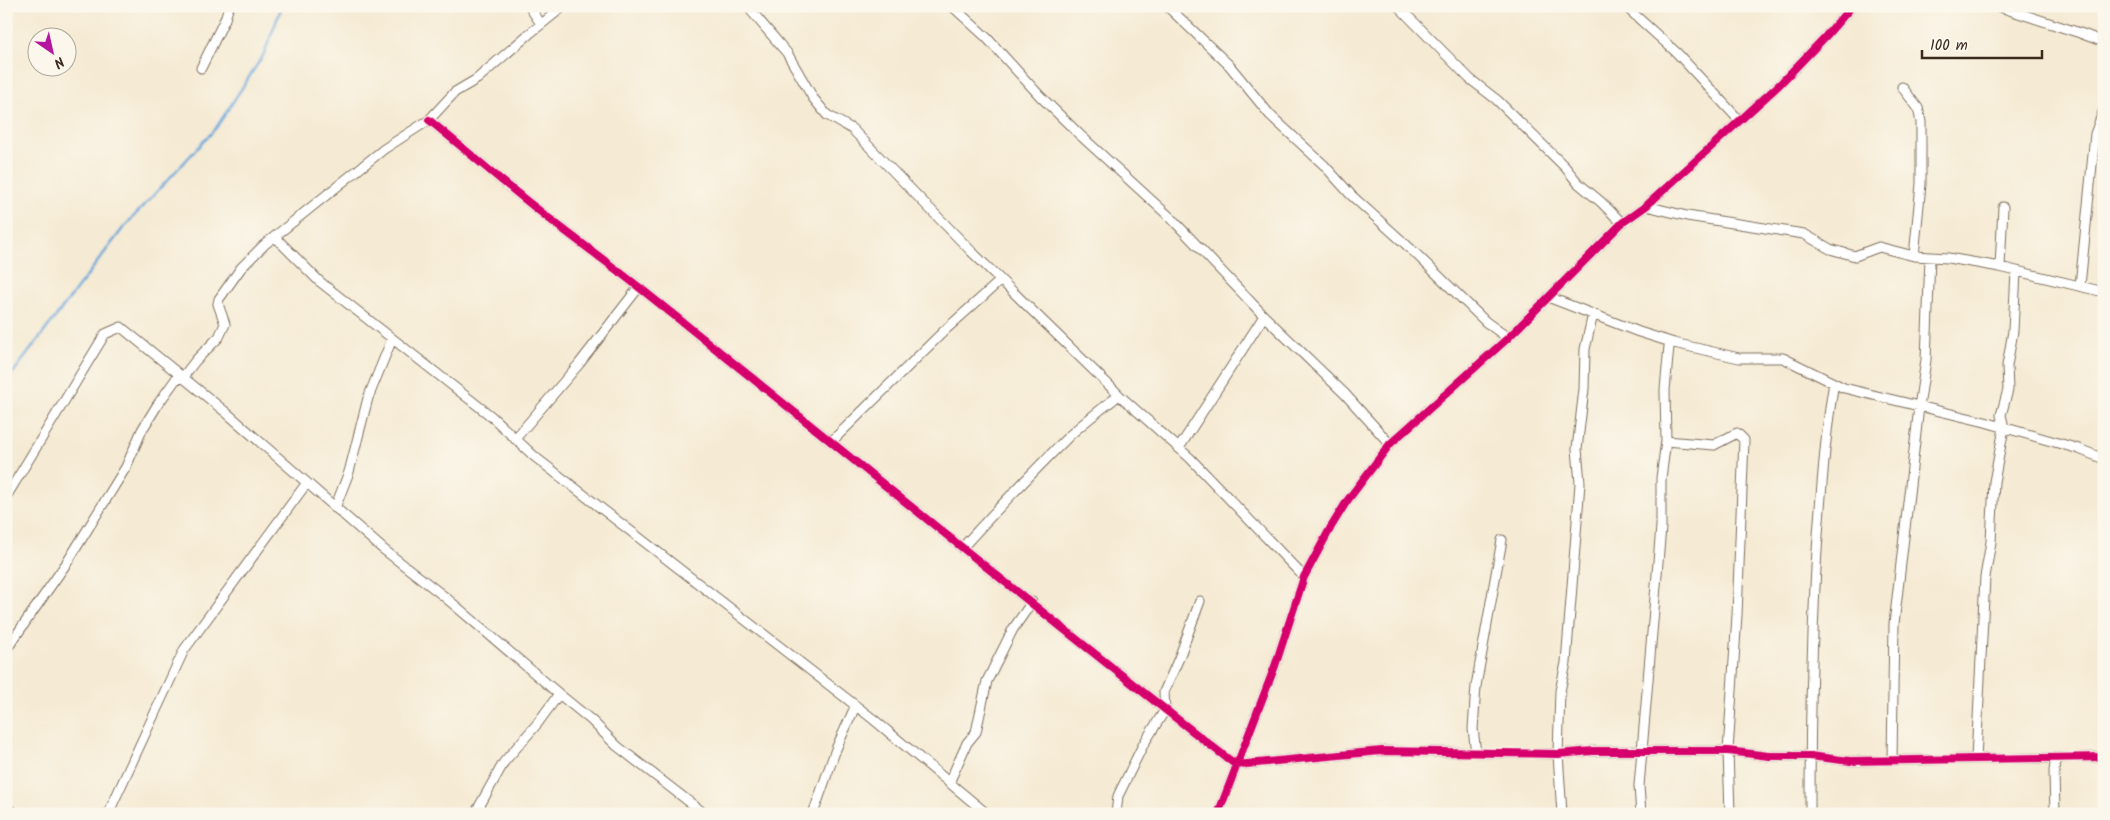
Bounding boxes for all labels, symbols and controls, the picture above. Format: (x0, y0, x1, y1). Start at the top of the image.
north arrow (28, 28, 78, 78)
scale bar (1922, 28, 2042, 60)
text: 100 m (1930, 34, 1968, 58)
text: N (49, 50, 69, 74)

